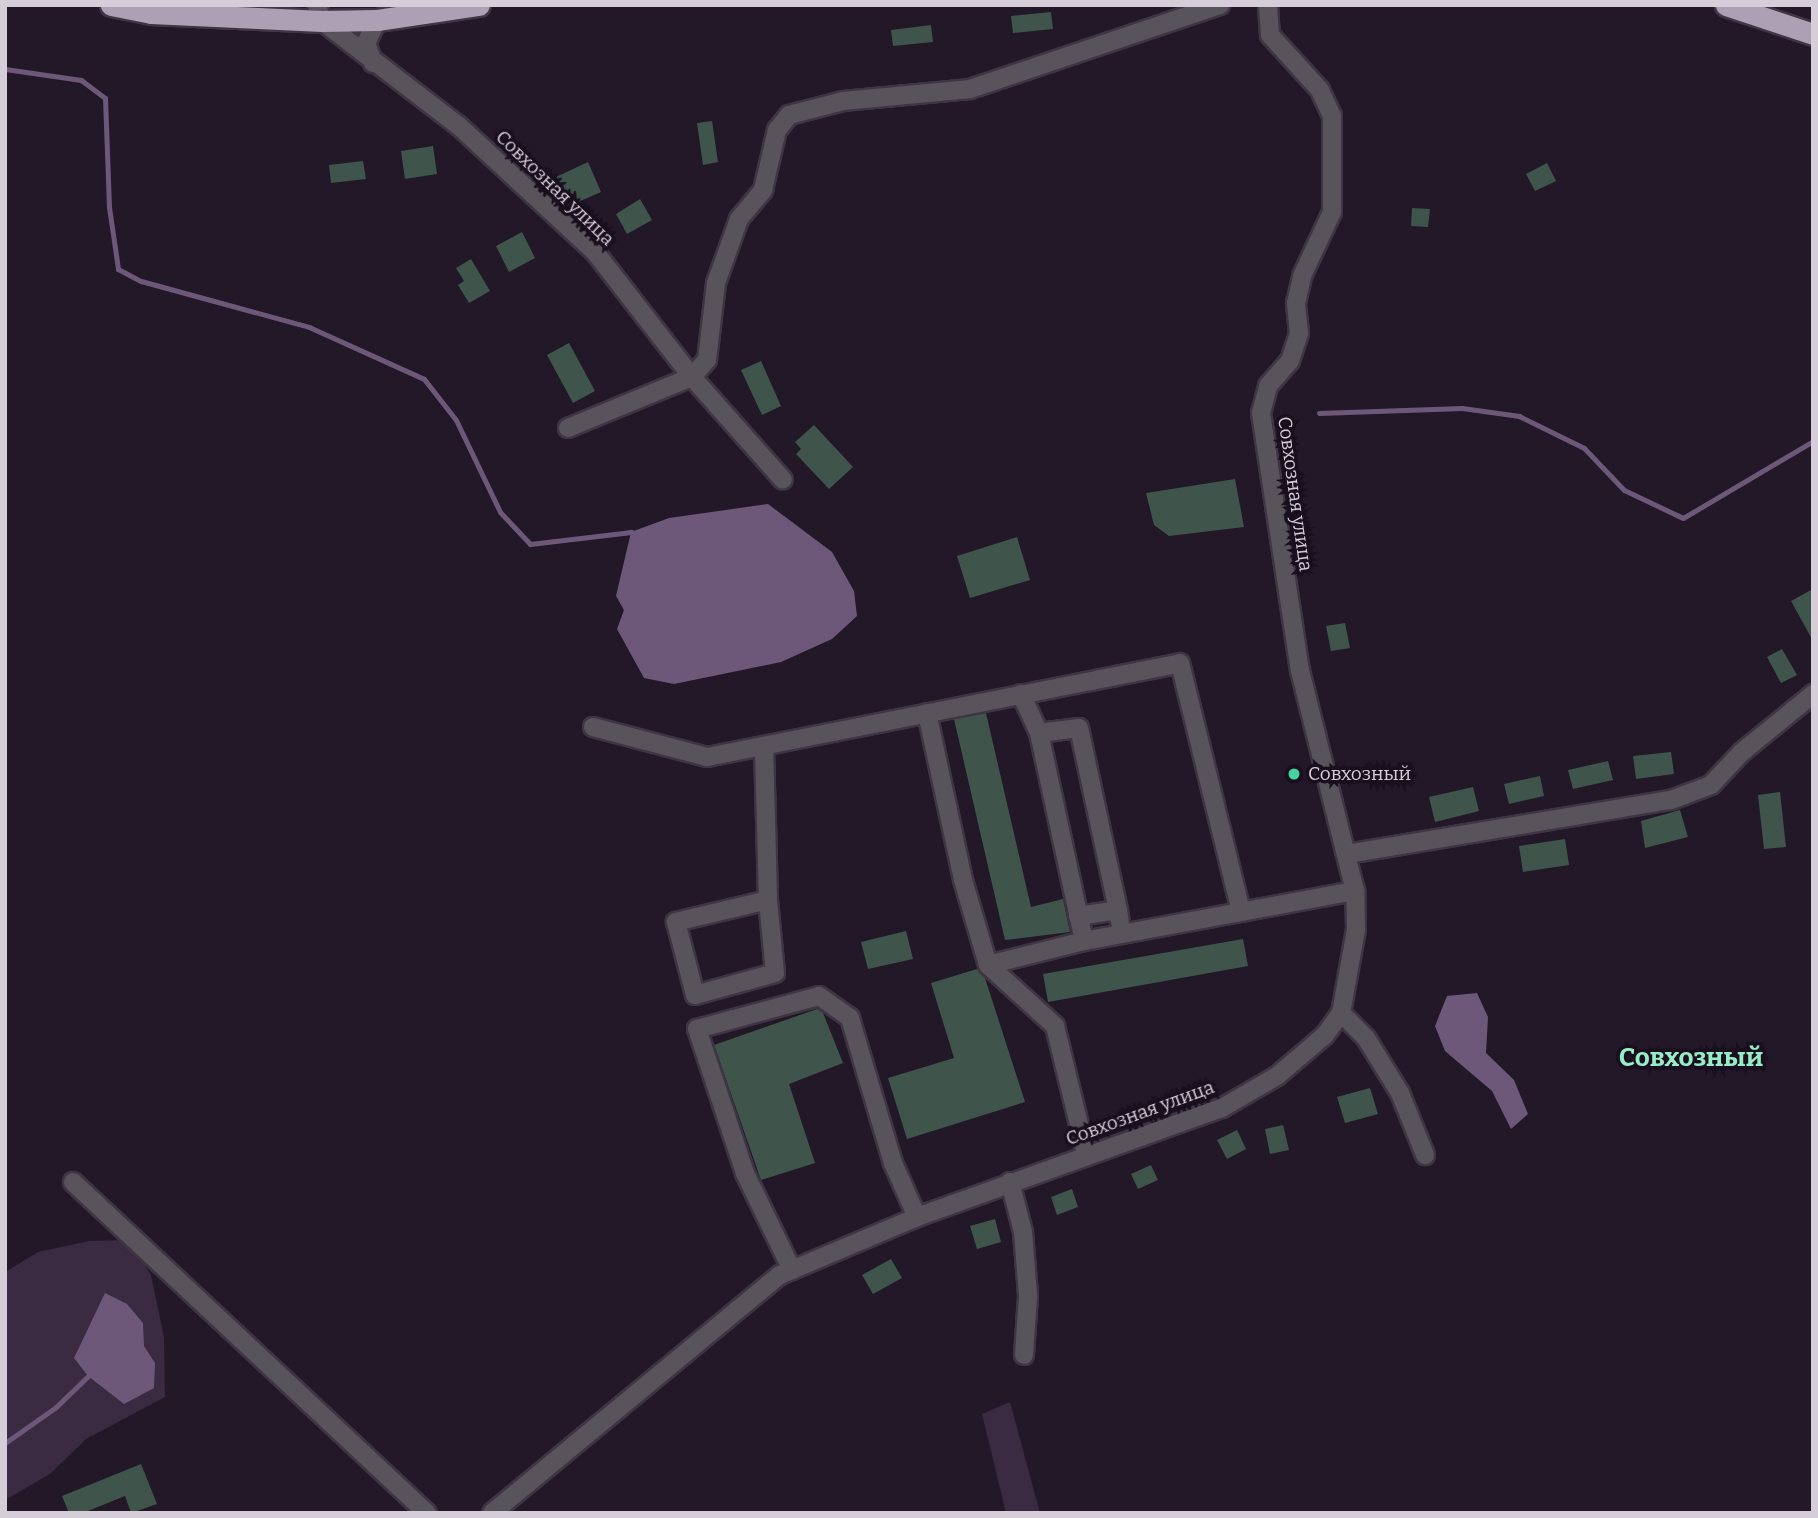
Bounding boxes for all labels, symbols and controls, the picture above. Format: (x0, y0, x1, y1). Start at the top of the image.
street label: Совхозная улица (491, 126, 619, 250)
street label: Совхозная улица (1273, 415, 1317, 573)
place label: Совхозный (1308, 763, 1411, 785)
marker: Совхозный (1286, 766, 1302, 782)
district label: Совхозный (1619, 1042, 1763, 1074)
street label: Совхозная улица (1063, 1076, 1217, 1150)

